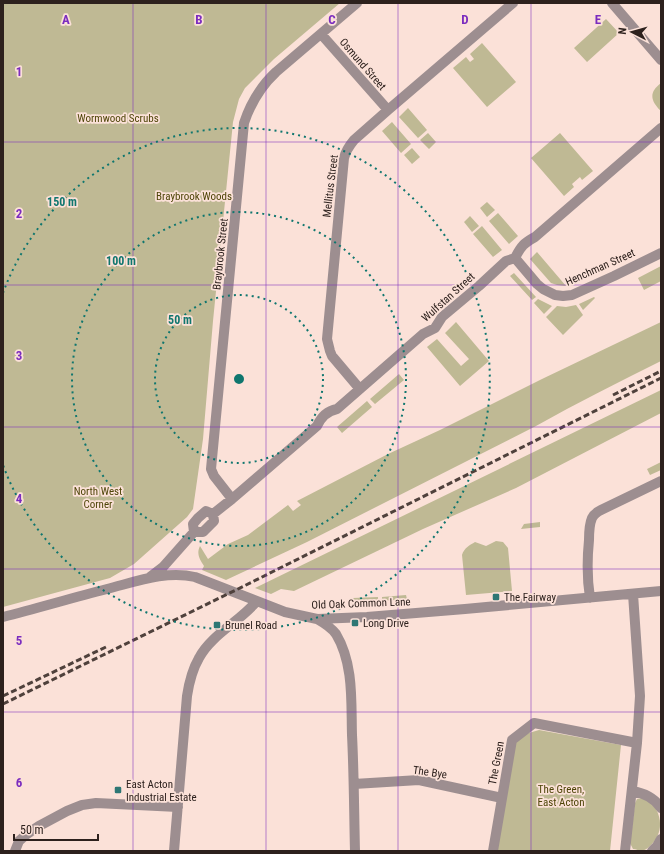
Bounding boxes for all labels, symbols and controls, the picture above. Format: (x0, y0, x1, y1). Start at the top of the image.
text: A (62, 12, 70, 27)
text: B (195, 12, 203, 27)
text: C (328, 12, 336, 27)
text: D (461, 12, 469, 27)
text: E (595, 12, 602, 27)
north arrow (612, 12, 652, 52)
text: N (616, 27, 629, 35)
street label: Osmund Street (337, 36, 389, 93)
text: 1 (16, 64, 22, 79)
park label: Wormwood Scrubs (77, 112, 159, 125)
street label: Mellitus Street (320, 154, 341, 218)
park label: Braybrook Woods (156, 190, 232, 203)
text: 150 m (47, 195, 77, 209)
text: 2 (16, 206, 23, 221)
street label: Braybrook Street (210, 218, 231, 290)
street label: Henchman Street (563, 246, 637, 289)
text: 100 m (106, 254, 136, 268)
street label: Wulfstan Street (419, 270, 477, 325)
text: 50 m (168, 313, 192, 327)
text: 3 (16, 348, 22, 363)
centre of rings (232, 372, 246, 386)
park label: North West Corner (74, 485, 122, 511)
text: 4 (16, 491, 23, 506)
place label: The Fairway (504, 591, 556, 604)
marker: The Fairway (491, 592, 501, 602)
street label: Old Oak Common Lane (311, 595, 411, 612)
place label: Long Drive (363, 617, 409, 630)
marker: Long Drive (350, 618, 360, 628)
place label: Brunel Road (225, 619, 277, 632)
marker: Brunel Road (212, 620, 222, 630)
text: 5 (16, 633, 23, 648)
street label: The Green (486, 740, 507, 786)
street label: The Bye (412, 764, 448, 781)
text: 6 (16, 775, 23, 790)
place label: East Acton Industrial Estate (126, 778, 197, 804)
park label: The Green, East Acton (538, 783, 584, 809)
marker: East Acton Industrial Estate (113, 785, 123, 795)
scale bar (14, 816, 98, 842)
text: 50 m (20, 823, 44, 837)

